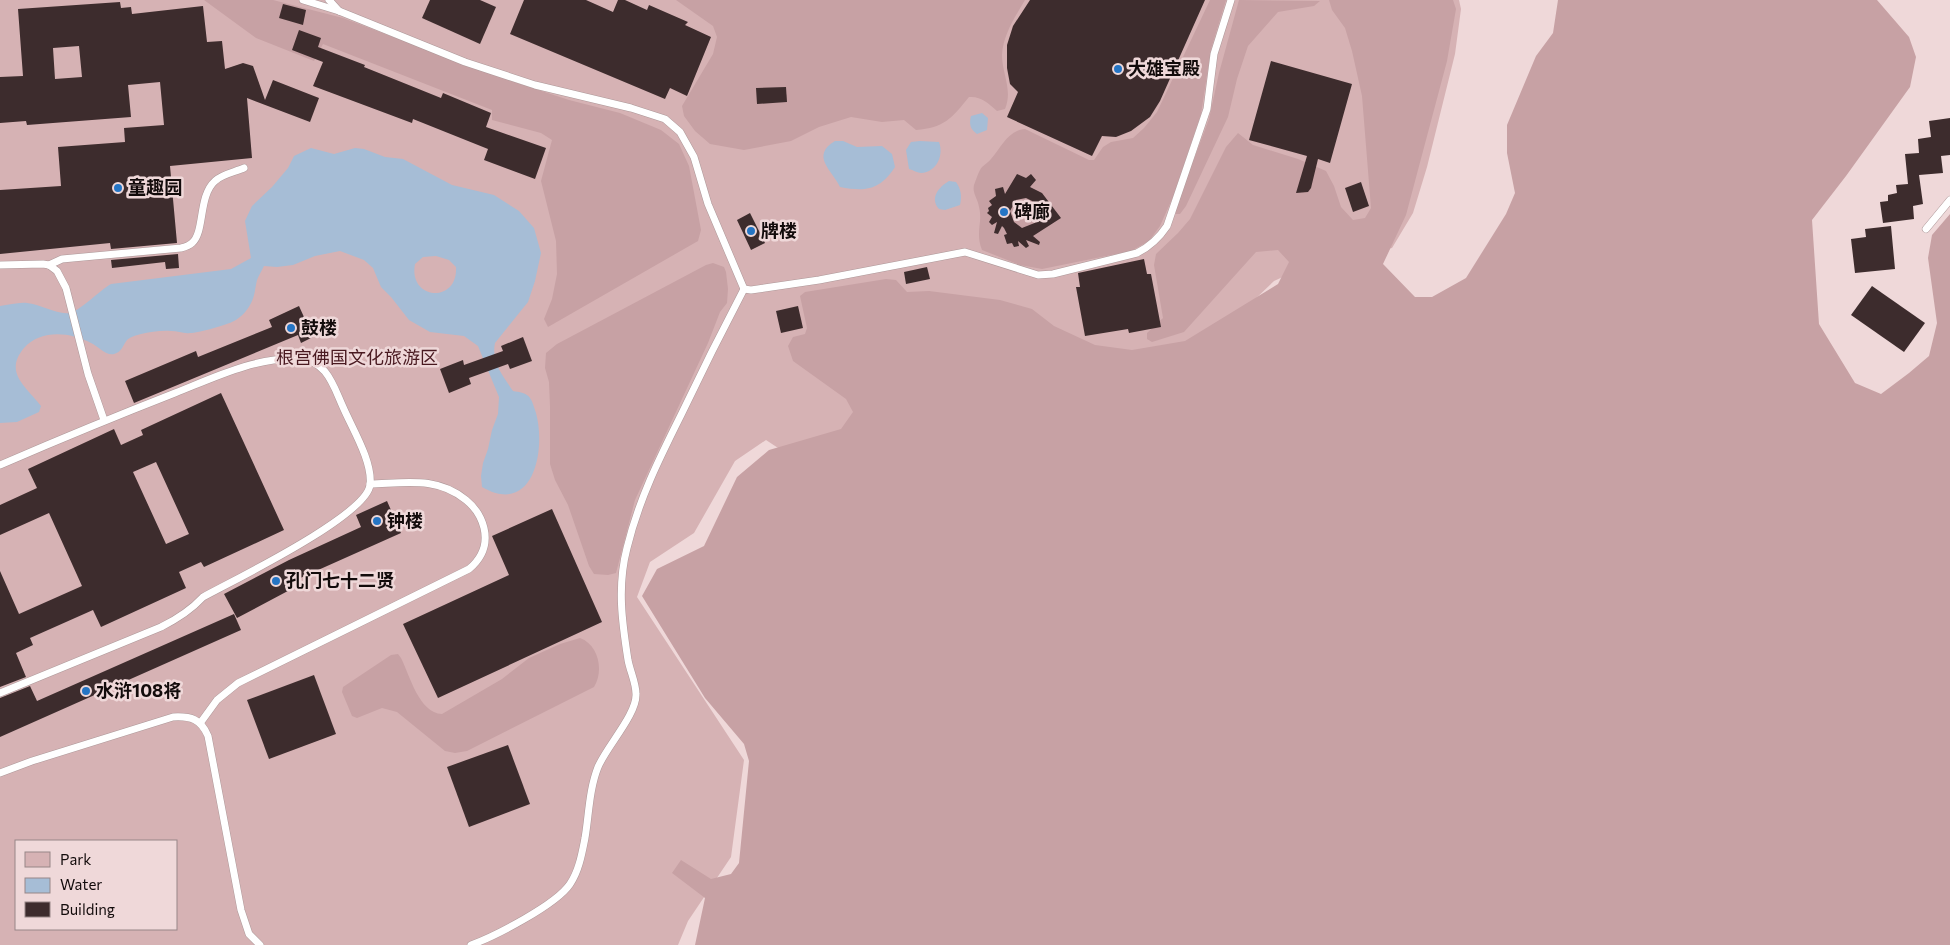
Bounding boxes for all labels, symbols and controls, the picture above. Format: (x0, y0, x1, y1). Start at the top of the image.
place label: 大雄宝殿 (1128, 57, 1200, 79)
marker: 大雄宝殿 (1112, 63, 1124, 75)
place label: 童趣园 (128, 176, 182, 198)
marker: 童趣园 (112, 182, 124, 194)
place label: 碑廊 (1014, 200, 1050, 222)
marker: 碑廊 (998, 206, 1010, 218)
place label: 牌楼 (761, 219, 797, 241)
marker: 牌楼 (745, 225, 757, 237)
place label: 鼓楼 (301, 316, 337, 338)
marker: 鼓楼 (285, 322, 297, 334)
park label: 根宫佛国文化旅游区 (276, 346, 438, 368)
place label: 钟楼 (387, 509, 423, 531)
marker: 钟楼 (371, 515, 383, 527)
place label: 孔门七十二贤 (286, 569, 394, 591)
marker: 孔门七十二贤 (270, 575, 282, 587)
place label: 水浒108将 (96, 679, 181, 701)
marker: 水浒108将 (80, 685, 92, 697)
legend (15, 840, 178, 930)
text: Park (60, 850, 91, 868)
text: Water (60, 875, 102, 893)
text: Building (60, 900, 115, 918)

